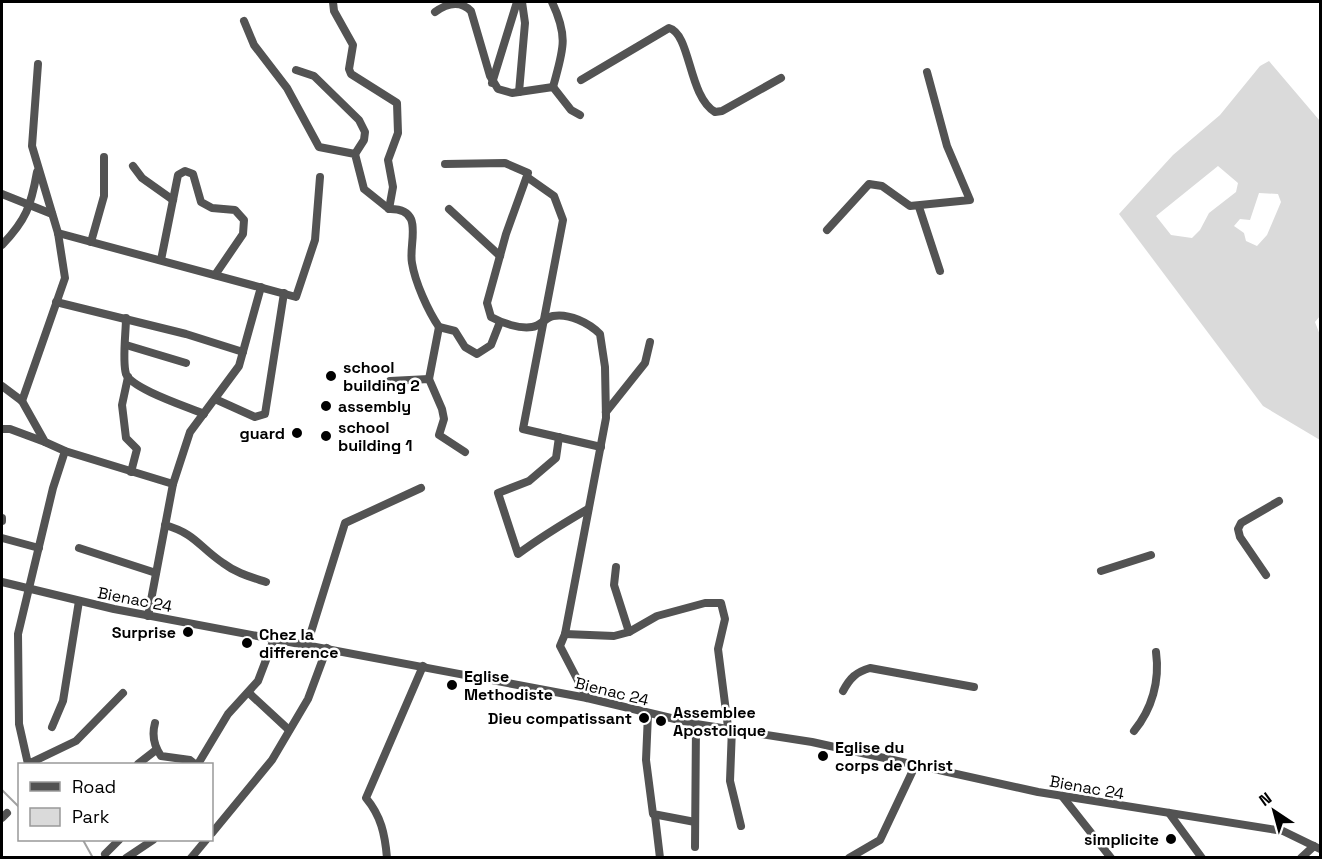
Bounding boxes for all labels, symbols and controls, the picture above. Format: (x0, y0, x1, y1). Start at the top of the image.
place label: school building 2 (343, 357, 420, 396)
marker: school building 2 (324, 369, 338, 383)
place label: assembly (338, 396, 411, 417)
marker: assembly (319, 399, 333, 413)
place label: school building 1 (338, 417, 412, 456)
place label: guard (239, 423, 285, 444)
marker: guard (290, 426, 304, 440)
marker: school building 1 (319, 429, 333, 443)
street label: Bienac 24 (96, 582, 174, 617)
place label: Surprise (112, 622, 176, 643)
place label: Chez la difference (259, 624, 338, 663)
marker: Surprise (181, 625, 195, 639)
marker: Chez la difference (240, 636, 254, 650)
place label: Eglise Methodiste (464, 666, 553, 705)
street label: Bienac 24 (573, 672, 651, 711)
marker: Eglise Methodiste (445, 678, 459, 692)
place label: Assemblee Apostolique (673, 702, 766, 741)
place label: Dieu compatissant (488, 708, 632, 729)
marker: Dieu compatissant (637, 711, 651, 725)
marker: Assemblee Apostolique (654, 714, 668, 728)
place label: Eglise du corps de Christ (835, 737, 953, 776)
marker: Eglise du corps de Christ (816, 749, 830, 763)
legend (18, 763, 213, 841)
street label: Bienac 24 (1048, 771, 1126, 804)
text: Road (72, 775, 116, 798)
north arrow (1244, 781, 1304, 841)
text: N (1255, 788, 1276, 811)
text: Park (72, 805, 110, 828)
place label: simplicite (1084, 829, 1159, 850)
marker: simplicite (1164, 832, 1178, 846)

